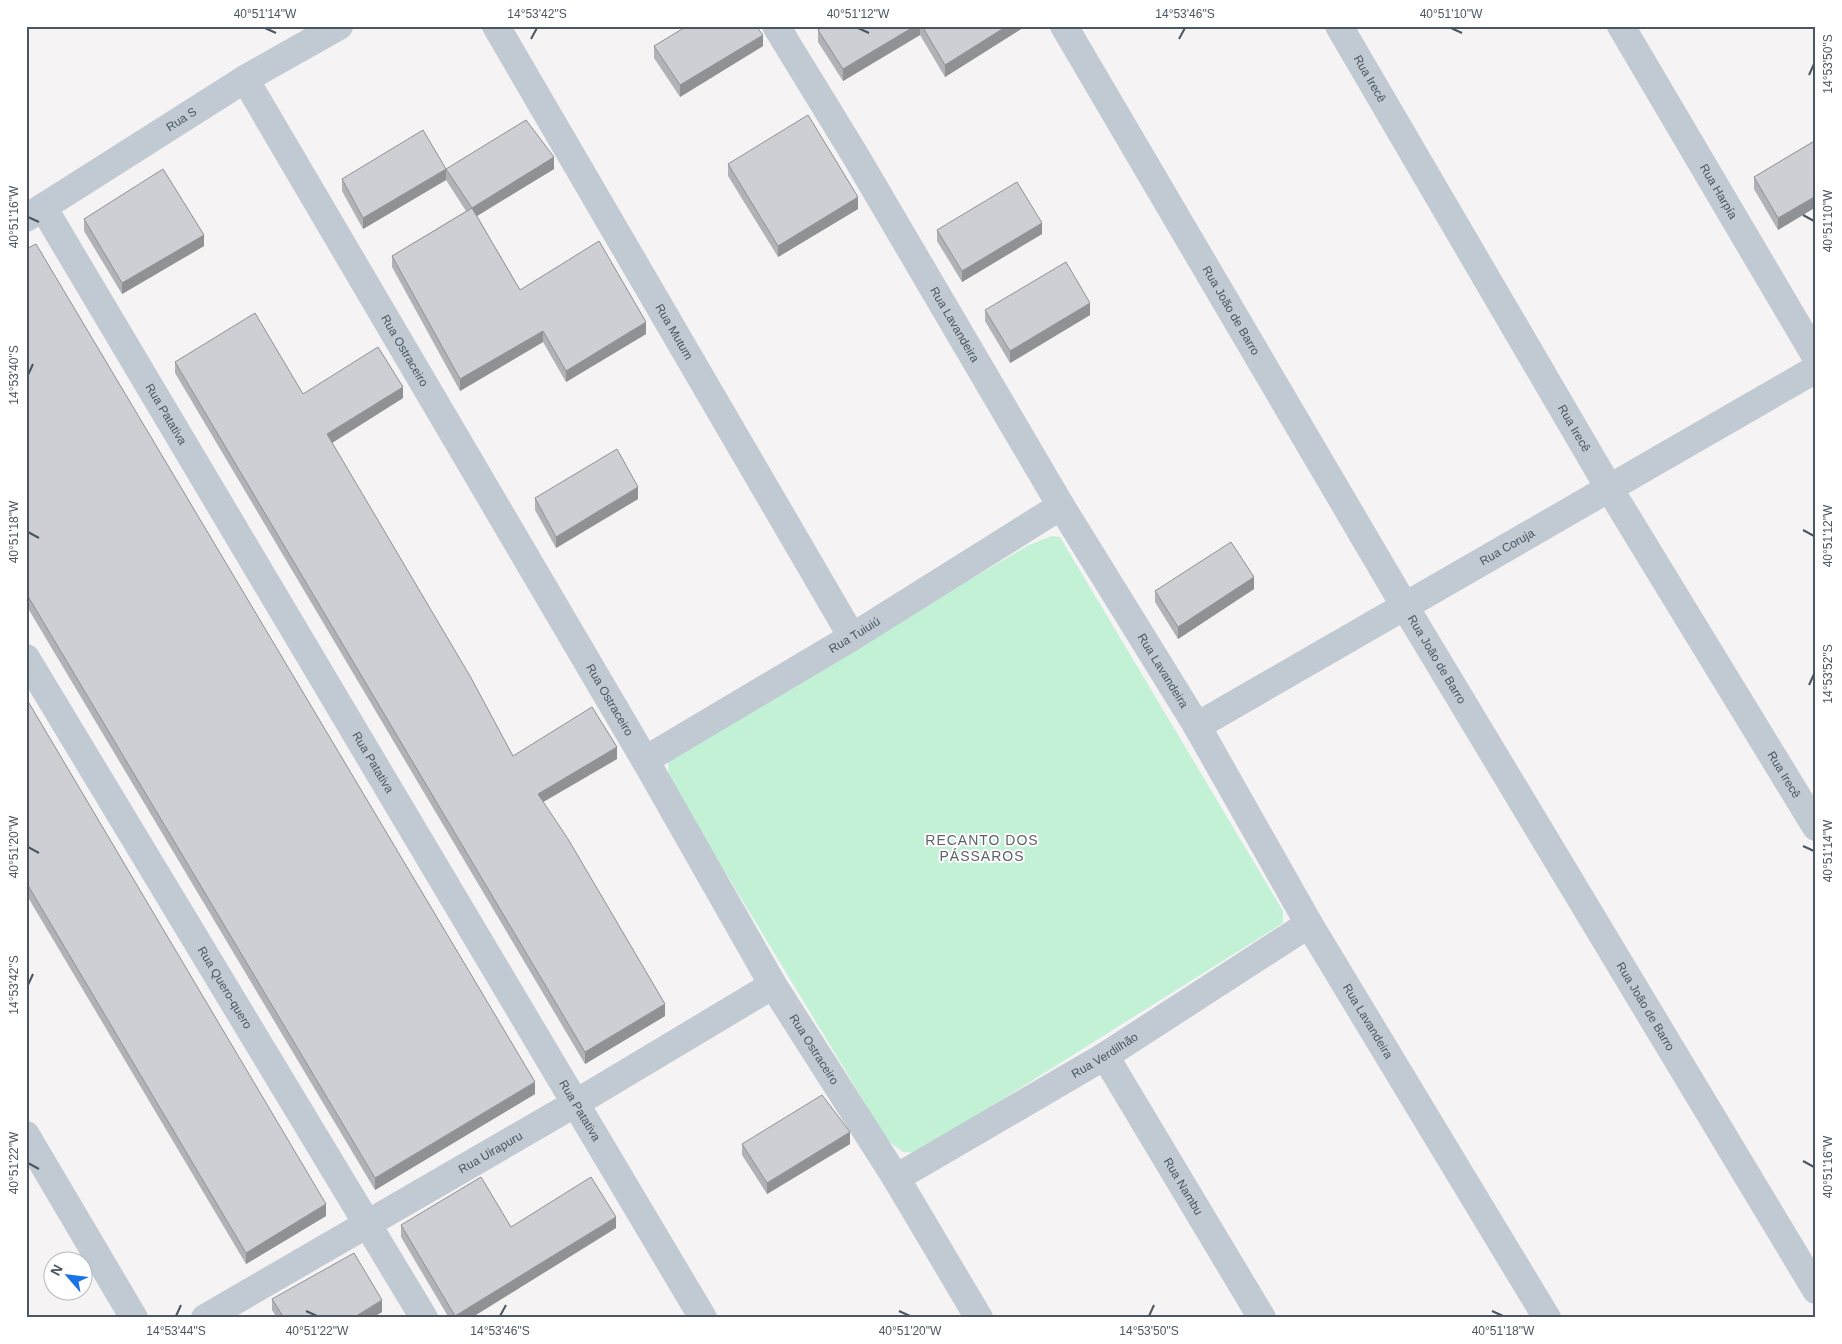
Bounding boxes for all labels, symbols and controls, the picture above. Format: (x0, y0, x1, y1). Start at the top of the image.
text: 40°51'14"W (234, 7, 297, 21)
text: 14°53'42"S (507, 7, 567, 21)
text: 40°51'12"W (827, 7, 890, 21)
text: 14°53'46"S (1155, 7, 1215, 21)
text: 40°51'10"W (1420, 7, 1483, 21)
text: 14°53'50"S (1821, 34, 1835, 94)
street label: Rua Irecê (1351, 53, 1389, 105)
street label: Rua S (163, 105, 199, 134)
street label: Rua Harpía (1697, 161, 1740, 222)
text: 40°51'16"W (7, 185, 21, 248)
text: 40°51'10"W (1821, 189, 1835, 252)
street label: Rua João de Barro (1200, 264, 1263, 358)
street label: Rua Lavandeira (927, 285, 982, 365)
street label: Rua Mutum (653, 302, 696, 362)
street label: Rua Ostraceiro (378, 312, 431, 389)
text: 14°53'40"S (7, 345, 21, 405)
street label: Rua Patativa (142, 381, 190, 448)
street label: Rua Irecê (1555, 402, 1593, 455)
text: 40°51'18"W (7, 500, 21, 563)
text: 40°51'12"W (1821, 504, 1835, 567)
street label: Rua Coruja (1477, 526, 1537, 568)
street label: Rua João de Barro (1405, 613, 1469, 707)
street label: Rua Tuiuiú (826, 614, 883, 656)
street label: Rua Lavandeira (1135, 631, 1191, 711)
text: 14°53'52"S (1821, 644, 1835, 704)
street label: Rua Ostraceiro (583, 661, 636, 738)
street label: Rua Patativa (349, 729, 397, 796)
street label: Rua Irecê (1764, 749, 1804, 801)
text: 40°51'20"W (7, 815, 21, 878)
text: 40°51'14"W (1821, 819, 1835, 882)
district label: RECANTO DOS PÁSSAROS (925, 832, 1039, 864)
street label: Rua Quero-quero (195, 944, 255, 1032)
text: 14°53'42"S (7, 955, 21, 1015)
street label: Rua João de Barro (1613, 960, 1678, 1054)
street label: Rua Lavandeira (1340, 981, 1396, 1061)
street label: Rua Ostraceiro (786, 1012, 842, 1087)
street label: Rua Verdilhão (1069, 1029, 1141, 1081)
street label: Rua Patativa (556, 1077, 604, 1144)
street label: Rua Uirapuru (456, 1129, 525, 1177)
text: 40°51'22"W (7, 1131, 21, 1194)
text: 40°51'16"W (1821, 1135, 1835, 1198)
street label: Rua Nambu (1161, 1155, 1206, 1217)
north arrow (42, 1252, 92, 1302)
text: N (47, 1262, 66, 1278)
text: 14°53'44"S (146, 1324, 206, 1338)
text: 40°51'22"W (286, 1324, 349, 1338)
text: 14°53'46"S (470, 1324, 530, 1338)
text: 40°51'20"W (879, 1324, 942, 1338)
text: 14°53'50"S (1119, 1324, 1179, 1338)
text: 40°51'18"W (1472, 1324, 1535, 1338)

